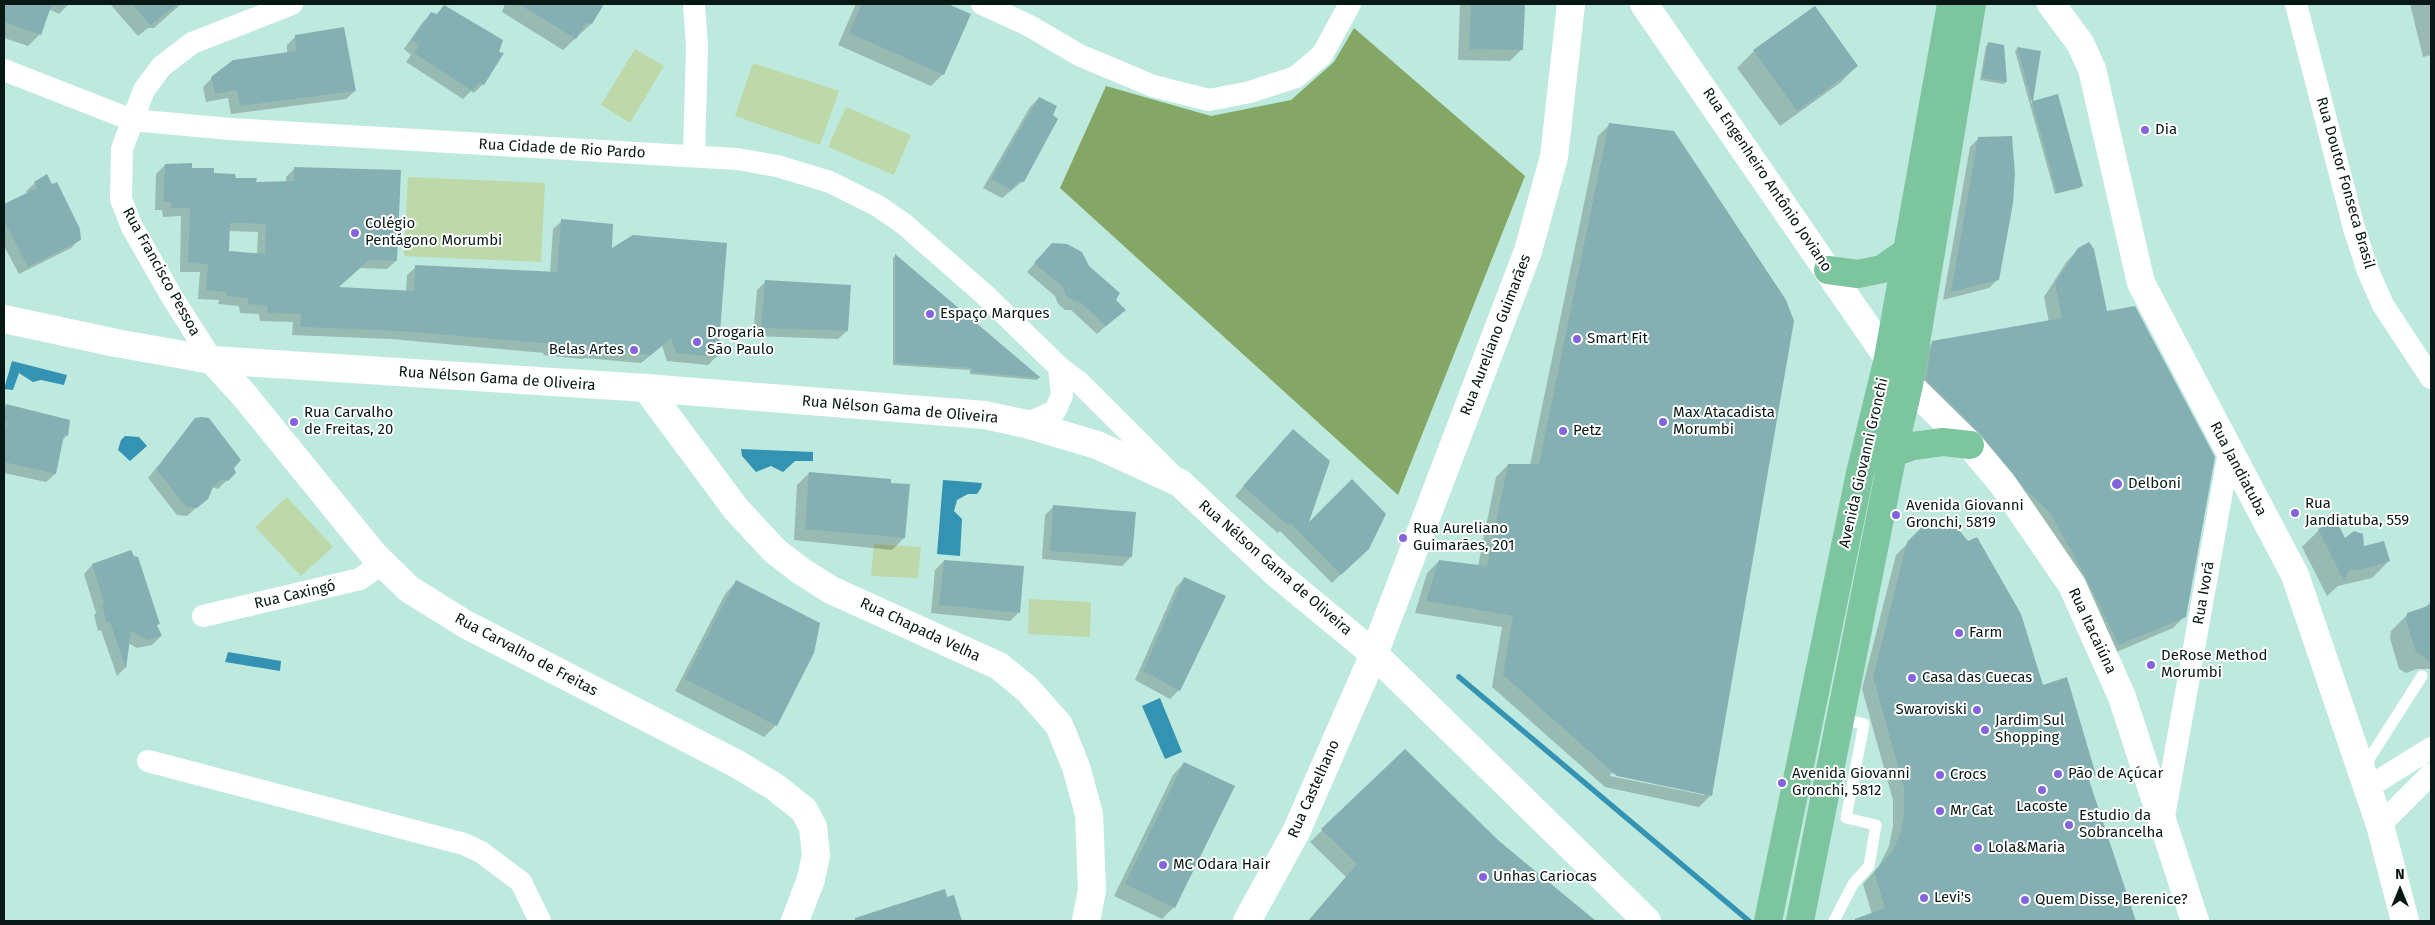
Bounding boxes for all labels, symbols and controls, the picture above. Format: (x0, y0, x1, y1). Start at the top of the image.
street label: Rua Engenheiro Antônio Joviano (1699, 85, 1835, 275)
street label: Rua Doutor Fonseca Brasil (2312, 95, 2378, 271)
place label: Dia (2155, 121, 2177, 139)
marker: Dia (2139, 124, 2151, 136)
street label: Rua Cidade de Rio Pardo (478, 136, 646, 162)
street label: Rua Francisco Pessoa (118, 205, 204, 339)
place label: Colégio Pentágono Morumbi (365, 215, 502, 250)
marker: Colégio Pentágono Morumbi (349, 227, 361, 239)
street label: Rua Aureliano Guimarães (1457, 252, 1535, 418)
place label: Espaço Marques (940, 305, 1050, 323)
marker: Espaço Marques (924, 308, 936, 320)
place label: Drogaria São Paulo (707, 324, 774, 359)
place label: Smart Fit (1587, 330, 1648, 348)
marker: Smart Fit (1571, 333, 1583, 345)
marker: Drogaria São Paulo (691, 336, 703, 348)
place label: Belas Artes (549, 341, 624, 359)
marker: Belas Artes (628, 344, 640, 356)
street label: Rua Nélson Gama de Oliveira (398, 363, 596, 395)
street label: Avenida Giovanni Gronchi (1836, 376, 1892, 550)
street label: Rua Nélson Gama de Oliveira (801, 392, 999, 428)
place label: Rua Carvalho de Freitas, 20 (304, 404, 393, 439)
place label: Max Atacadista Morumbi (1673, 404, 1775, 439)
marker: Rua Carvalho de Freitas, 20 (288, 416, 300, 428)
marker: Max Atacadista Morumbi (1657, 416, 1669, 428)
street label: Rua Jandiatuba (2206, 419, 2270, 519)
place label: Petz (1573, 422, 1601, 440)
marker: Petz (1557, 425, 1569, 437)
place label: Delboni (2128, 475, 2181, 493)
marker: Delboni (2110, 477, 2124, 491)
place label: Rua Jandiatuba, 559 (2305, 495, 2409, 530)
street label: Rua Nélson Gama de Oliveira (1195, 497, 1355, 639)
place label: Avenida Giovanni Gronchi, 5819 (1906, 497, 2024, 532)
marker: Rua Jandiatuba, 559 (2289, 507, 2301, 519)
marker: Avenida Giovanni Gronchi, 5819 (1890, 509, 1902, 521)
place label: Rua Aureliano Guimarães, 201 (1413, 520, 1515, 555)
marker: Rua Aureliano Guimarães, 201 (1397, 532, 1409, 544)
street label: Rua Ivorá (2190, 560, 2218, 626)
street label: Rua Caxingó (253, 577, 337, 613)
street label: Rua Itacaiúna (2064, 585, 2120, 677)
street label: Rua Chapada Velha (857, 594, 983, 666)
street label: Rua Carvalho de Freitas (451, 610, 601, 700)
place label: Farm (1969, 624, 2002, 642)
marker: Farm (1953, 627, 1965, 639)
place label: DeRose Method Morumbi (2161, 647, 2267, 682)
marker: DeRose Method Morumbi (2145, 659, 2157, 671)
place label: Casa das Cuecas (1922, 669, 2032, 687)
marker: Casa das Cuecas (1906, 672, 1918, 684)
place label: Swaroviski (1896, 701, 1967, 719)
marker: Swaroviski (1971, 704, 1983, 716)
place label: Jardim Sul Shopping (1995, 712, 2064, 747)
marker: Jardim Sul Shopping (1979, 724, 1991, 736)
street label: Rua Castelhano (1284, 737, 1344, 841)
place label: Avenida Giovanni Gronchi, 5812 (1792, 765, 1910, 800)
place label: Pão de Açúcar (2068, 765, 2163, 783)
place label: Crocs (1950, 766, 1986, 784)
marker: Pão de Açúcar (2052, 768, 2064, 780)
marker: Crocs (1934, 769, 1946, 781)
marker: Avenida Giovanni Gronchi, 5812 (1776, 777, 1788, 789)
marker: Lacoste (2036, 784, 2048, 796)
place label: Lacoste (2016, 798, 2068, 816)
place label: Mr Cat (1950, 802, 1993, 820)
marker: Mr Cat (1934, 805, 1946, 817)
place label: Estudio da Sobrancelha (2079, 807, 2163, 842)
marker: Estudio da Sobrancelha (2063, 819, 2075, 831)
place label: Lola&Maria (1988, 839, 2065, 857)
marker: Lola&Maria (1972, 842, 1984, 854)
place label: MC Odara Hair (1173, 856, 1270, 874)
marker: MC Odara Hair (1157, 859, 1169, 871)
north arrow (2375, 865, 2425, 915)
text: N (2395, 866, 2405, 883)
place label: Unhas Cariocas (1493, 868, 1597, 886)
marker: Unhas Cariocas (1477, 871, 1489, 883)
place label: Levi's (1934, 889, 1971, 907)
place label: Quem Disse, Berenice? (2035, 891, 2188, 909)
marker: Levi's (1918, 892, 1930, 904)
marker: Quem Disse, Berenice? (2019, 894, 2031, 906)

